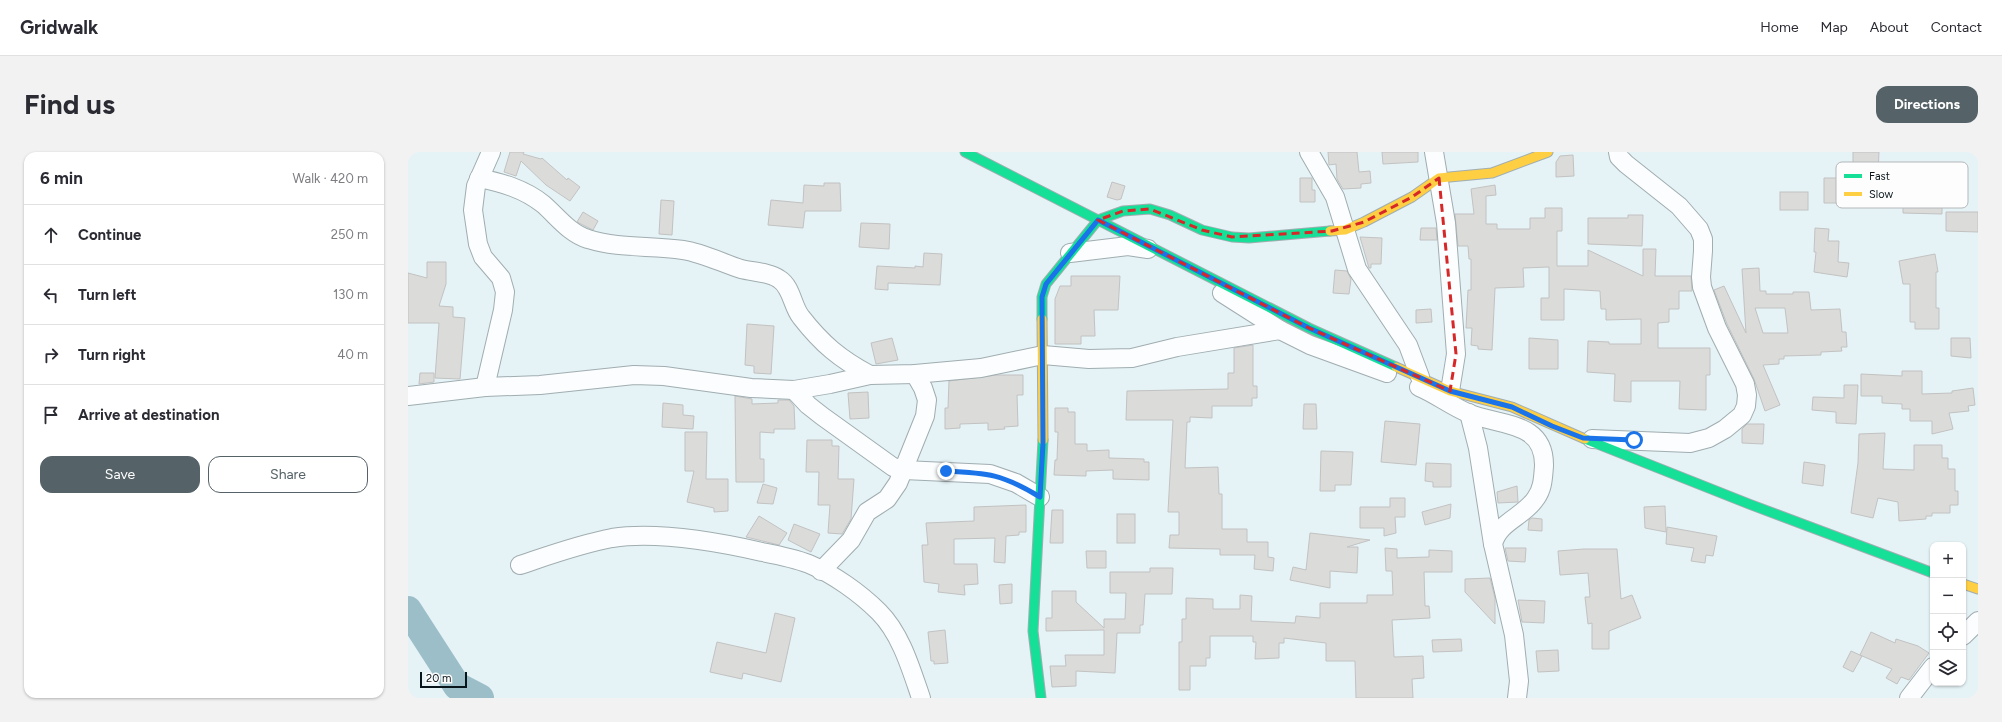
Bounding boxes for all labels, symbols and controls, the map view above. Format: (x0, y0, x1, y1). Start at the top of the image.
text: Gridwalk (20, 16, 98, 39)
text: Home (1760, 19, 1799, 36)
text: Map (1821, 19, 1848, 36)
text: About (1870, 19, 1909, 36)
text: Contact (1931, 19, 1982, 36)
button: Directions (1876, 86, 1978, 123)
text: Find us (24, 87, 115, 121)
legend (1836, 162, 1968, 208)
text: 6 min (40, 168, 83, 188)
text: Fast (1869, 170, 1890, 183)
text: Walk · 420 m (293, 171, 368, 186)
text: Slow (1869, 188, 1893, 201)
icon: ahead (40, 224, 62, 246)
text: Continue (78, 226, 141, 244)
text: 250 m (331, 227, 368, 242)
icon: left (40, 284, 62, 306)
text: Turn left (78, 286, 136, 304)
text: 130 m (333, 287, 368, 302)
icon: right (40, 344, 62, 366)
text: Turn right (78, 346, 146, 364)
text: 40 m (337, 347, 368, 362)
icon: arrive (40, 404, 62, 426)
text: Arrive at destination (78, 406, 219, 424)
route start (1625, 431, 1643, 449)
button: Save (40, 456, 200, 493)
button: Share (208, 456, 368, 493)
route end (937, 462, 955, 480)
map controls (1930, 542, 1966, 686)
button: + (1930, 542, 1966, 578)
button: − (1930, 578, 1966, 614)
button: locate (1930, 614, 1966, 650)
button: layers (1930, 650, 1966, 686)
scale bar (420, 670, 467, 689)
text: 20 m (426, 672, 451, 685)

